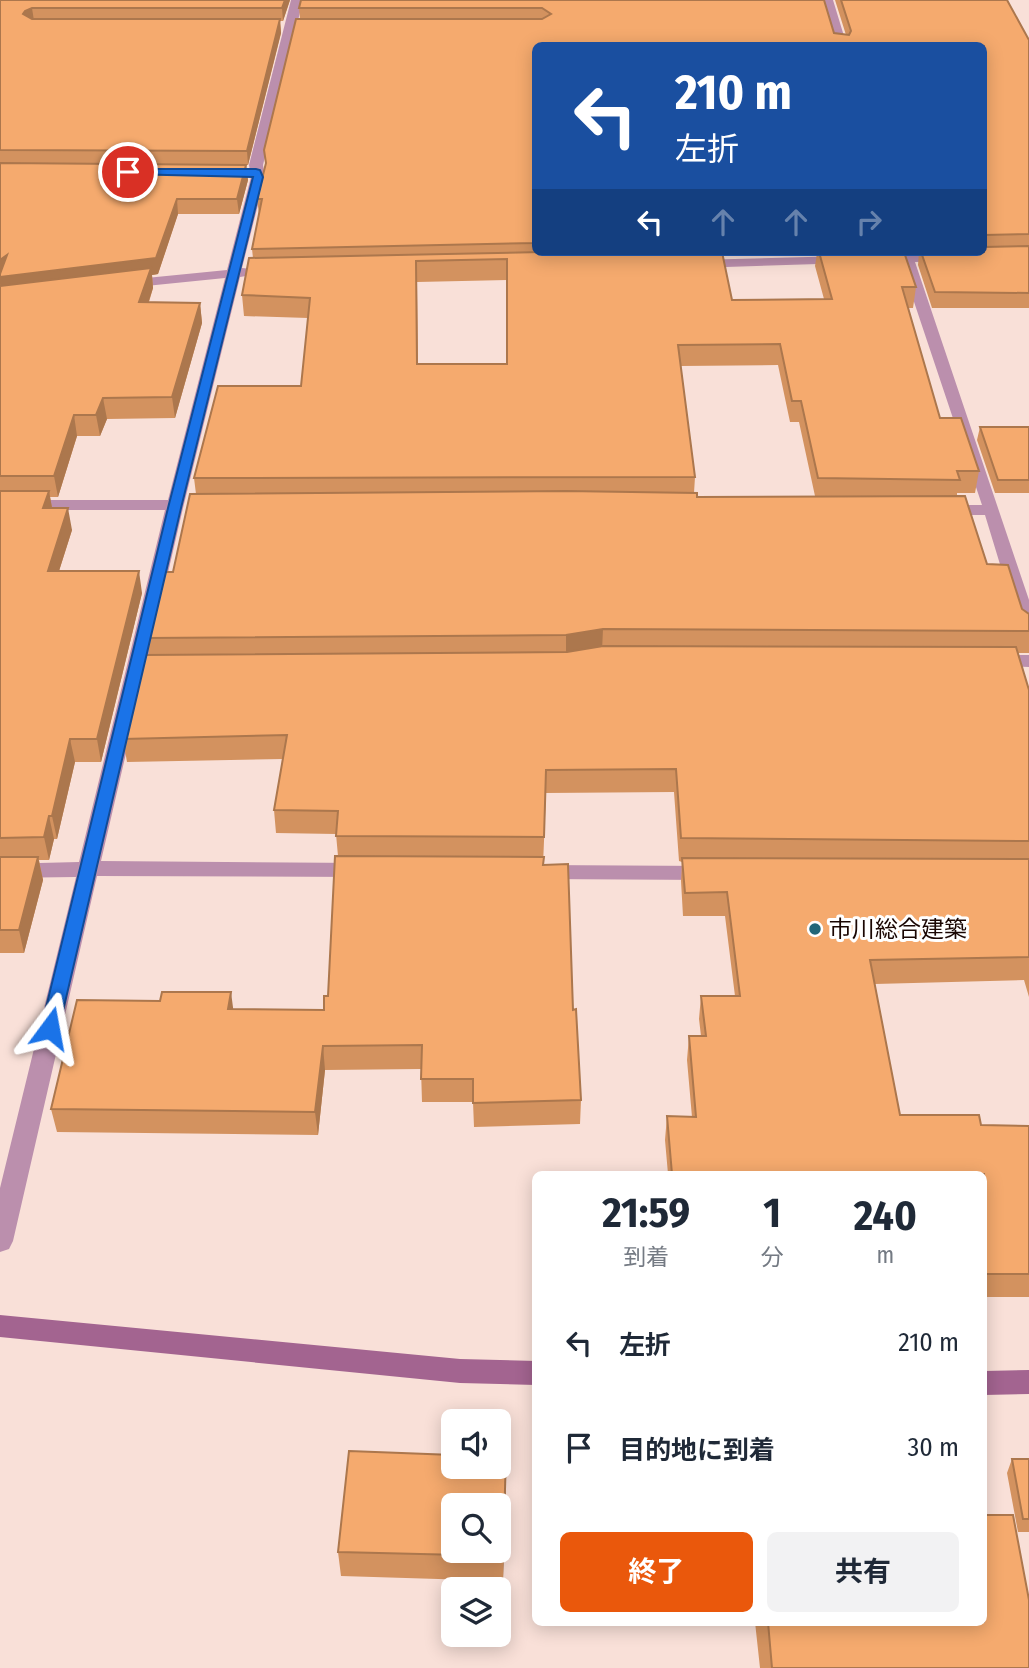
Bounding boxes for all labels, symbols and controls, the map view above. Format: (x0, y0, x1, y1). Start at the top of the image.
text: 210 m (675, 63, 792, 122)
icon: left (560, 70, 651, 161)
text: 左折 (675, 130, 739, 168)
pin (98, 142, 158, 202)
icon: arrive (109, 153, 147, 191)
icon: left (631, 203, 669, 241)
icon: ahead (704, 203, 742, 241)
icon: ahead (777, 203, 815, 241)
icon: right (850, 203, 888, 241)
place label: 市川総合建築 (829, 915, 967, 943)
marker: 市川総合建築 (807, 921, 823, 937)
position arrow (13, 991, 87, 1065)
text: 21:59 (602, 1188, 690, 1238)
text: 1 (763, 1188, 781, 1238)
text: 240 (854, 1191, 917, 1241)
text: m (876, 1241, 894, 1269)
text: 到着 (623, 1243, 669, 1271)
text: 分 (761, 1243, 784, 1271)
icon: left (560, 1324, 598, 1362)
text: 210 m (898, 1327, 959, 1358)
text: 左折 (619, 1330, 671, 1361)
map controls (441, 1409, 511, 1647)
button: sound (441, 1409, 511, 1479)
icon: arrive (560, 1429, 598, 1467)
text: 30 m (908, 1432, 959, 1463)
text: 目的地に到着 (619, 1435, 775, 1466)
button: search (441, 1493, 511, 1563)
button: 終了 (560, 1532, 753, 1612)
button: 共有 (767, 1532, 959, 1612)
button: layers (441, 1577, 511, 1647)

